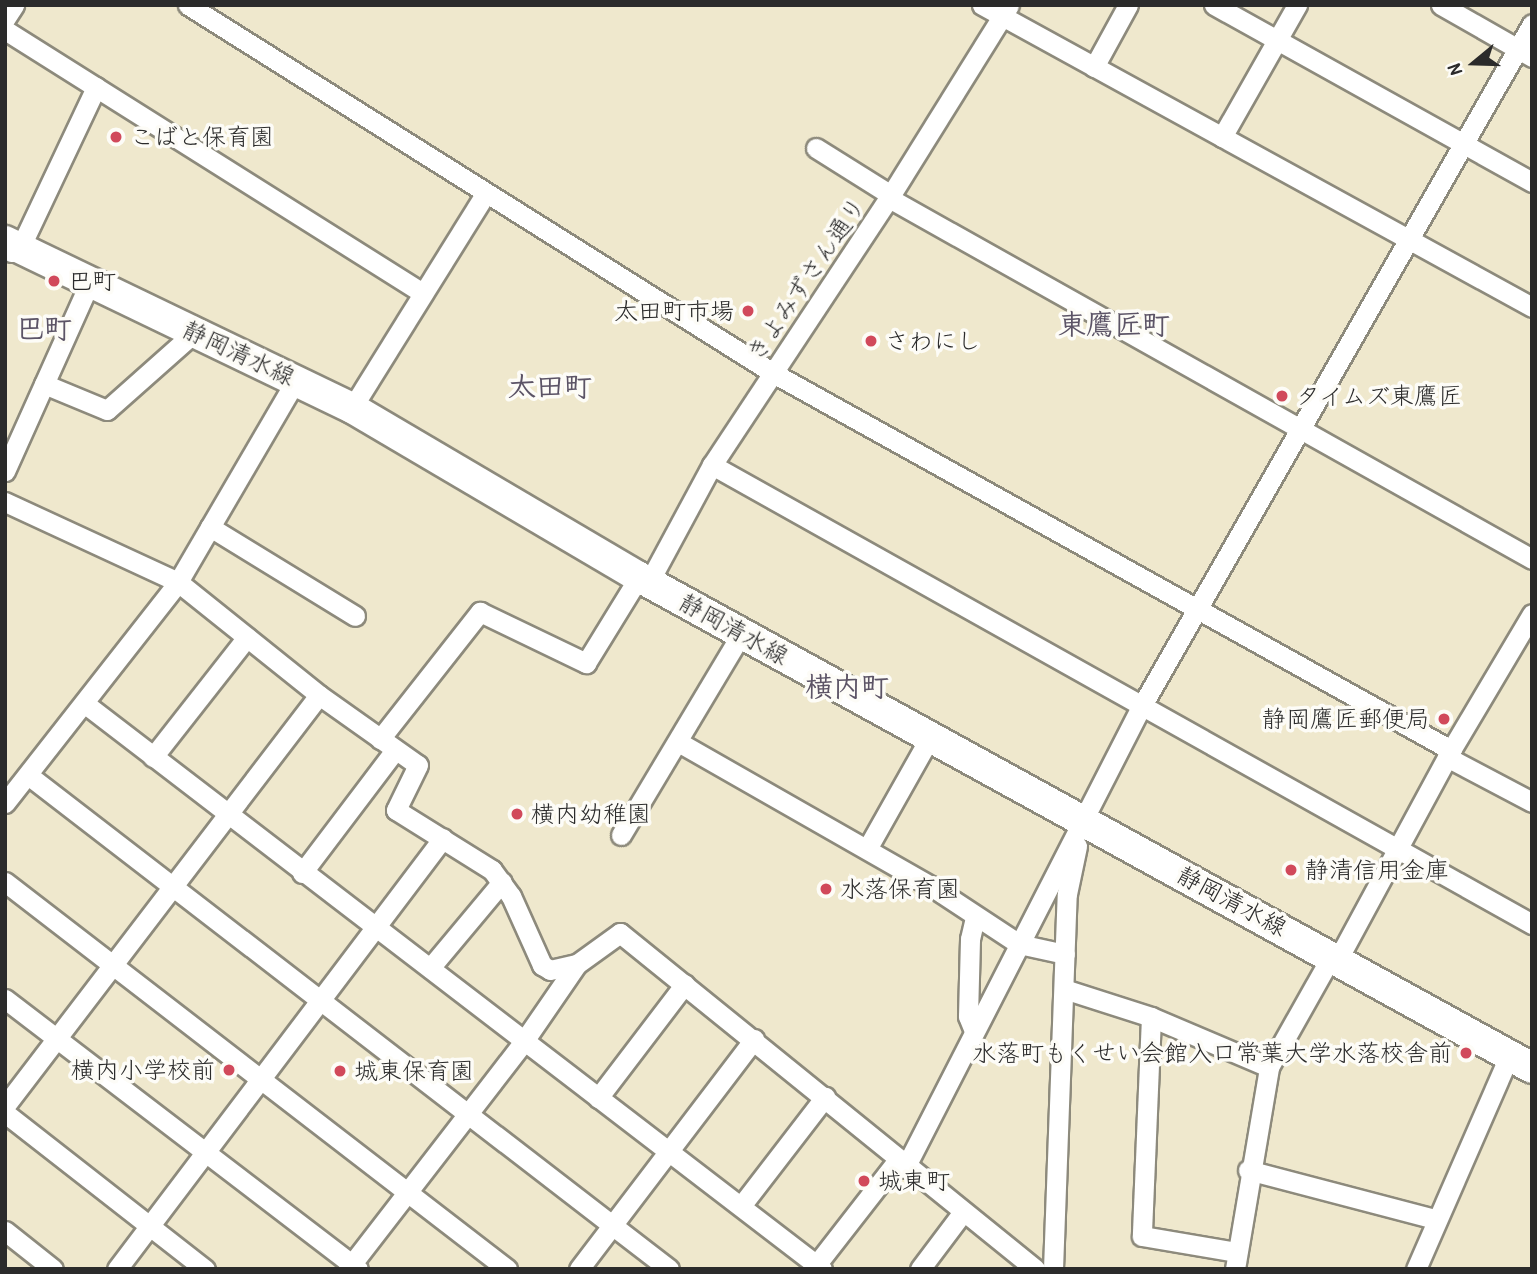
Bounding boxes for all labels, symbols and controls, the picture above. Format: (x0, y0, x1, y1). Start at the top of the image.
north arrow (1439, 28, 1509, 98)
text: N (1440, 61, 1468, 79)
place label: こばと保育園 (130, 123, 274, 151)
marker: こばと保育園 (108, 129, 124, 145)
street label: きよみずさん通り (740, 191, 872, 367)
place label: 巴町 (68, 267, 116, 295)
marker: 巴町 (46, 273, 62, 289)
place label: 太田町市場 (614, 297, 734, 325)
marker: 太田町市場 (740, 303, 756, 319)
district label: 東鷹匠町 (1058, 307, 1170, 341)
district label: 巴町 (16, 311, 72, 345)
street label: 静岡清水線 (179, 315, 299, 391)
place label: さわにし (885, 327, 981, 355)
marker: さわにし (863, 333, 879, 349)
district label: 太田町 (508, 369, 592, 403)
place label: タイムズ東鷹匠 (1296, 382, 1464, 410)
marker: タイムズ東鷹匠 (1274, 388, 1290, 404)
street label: 静岡清水線 (675, 587, 793, 671)
district label: 横内町 (805, 669, 889, 703)
place label: 静岡鷹匠郵便局 (1262, 705, 1430, 733)
marker: 静岡鷹匠郵便局 (1436, 711, 1452, 727)
place label: 横内幼稚園 (531, 800, 651, 828)
marker: 横内幼稚園 (509, 806, 525, 822)
place label: 静清信用金庫 (1305, 856, 1449, 884)
street label: 静岡清水線 (1172, 860, 1292, 942)
marker: 静清信用金庫 (1283, 862, 1299, 878)
place label: 水落保育園 (840, 875, 960, 903)
marker: 水落保育園 (818, 881, 834, 897)
place label: 水落町もくせい会館入口常葉大学水落校舎前 (972, 1039, 1452, 1067)
marker: 水落町もくせい会館入口常葉大学水落校舎前 (1458, 1045, 1474, 1061)
place label: 横内小学校前 (71, 1056, 215, 1084)
place label: 城東保育園 (354, 1057, 474, 1085)
marker: 横内小学校前 (221, 1062, 237, 1078)
marker: 城東保育園 (332, 1063, 348, 1079)
place label: 城東町 (878, 1167, 950, 1195)
marker: 城東町 (856, 1173, 872, 1189)

